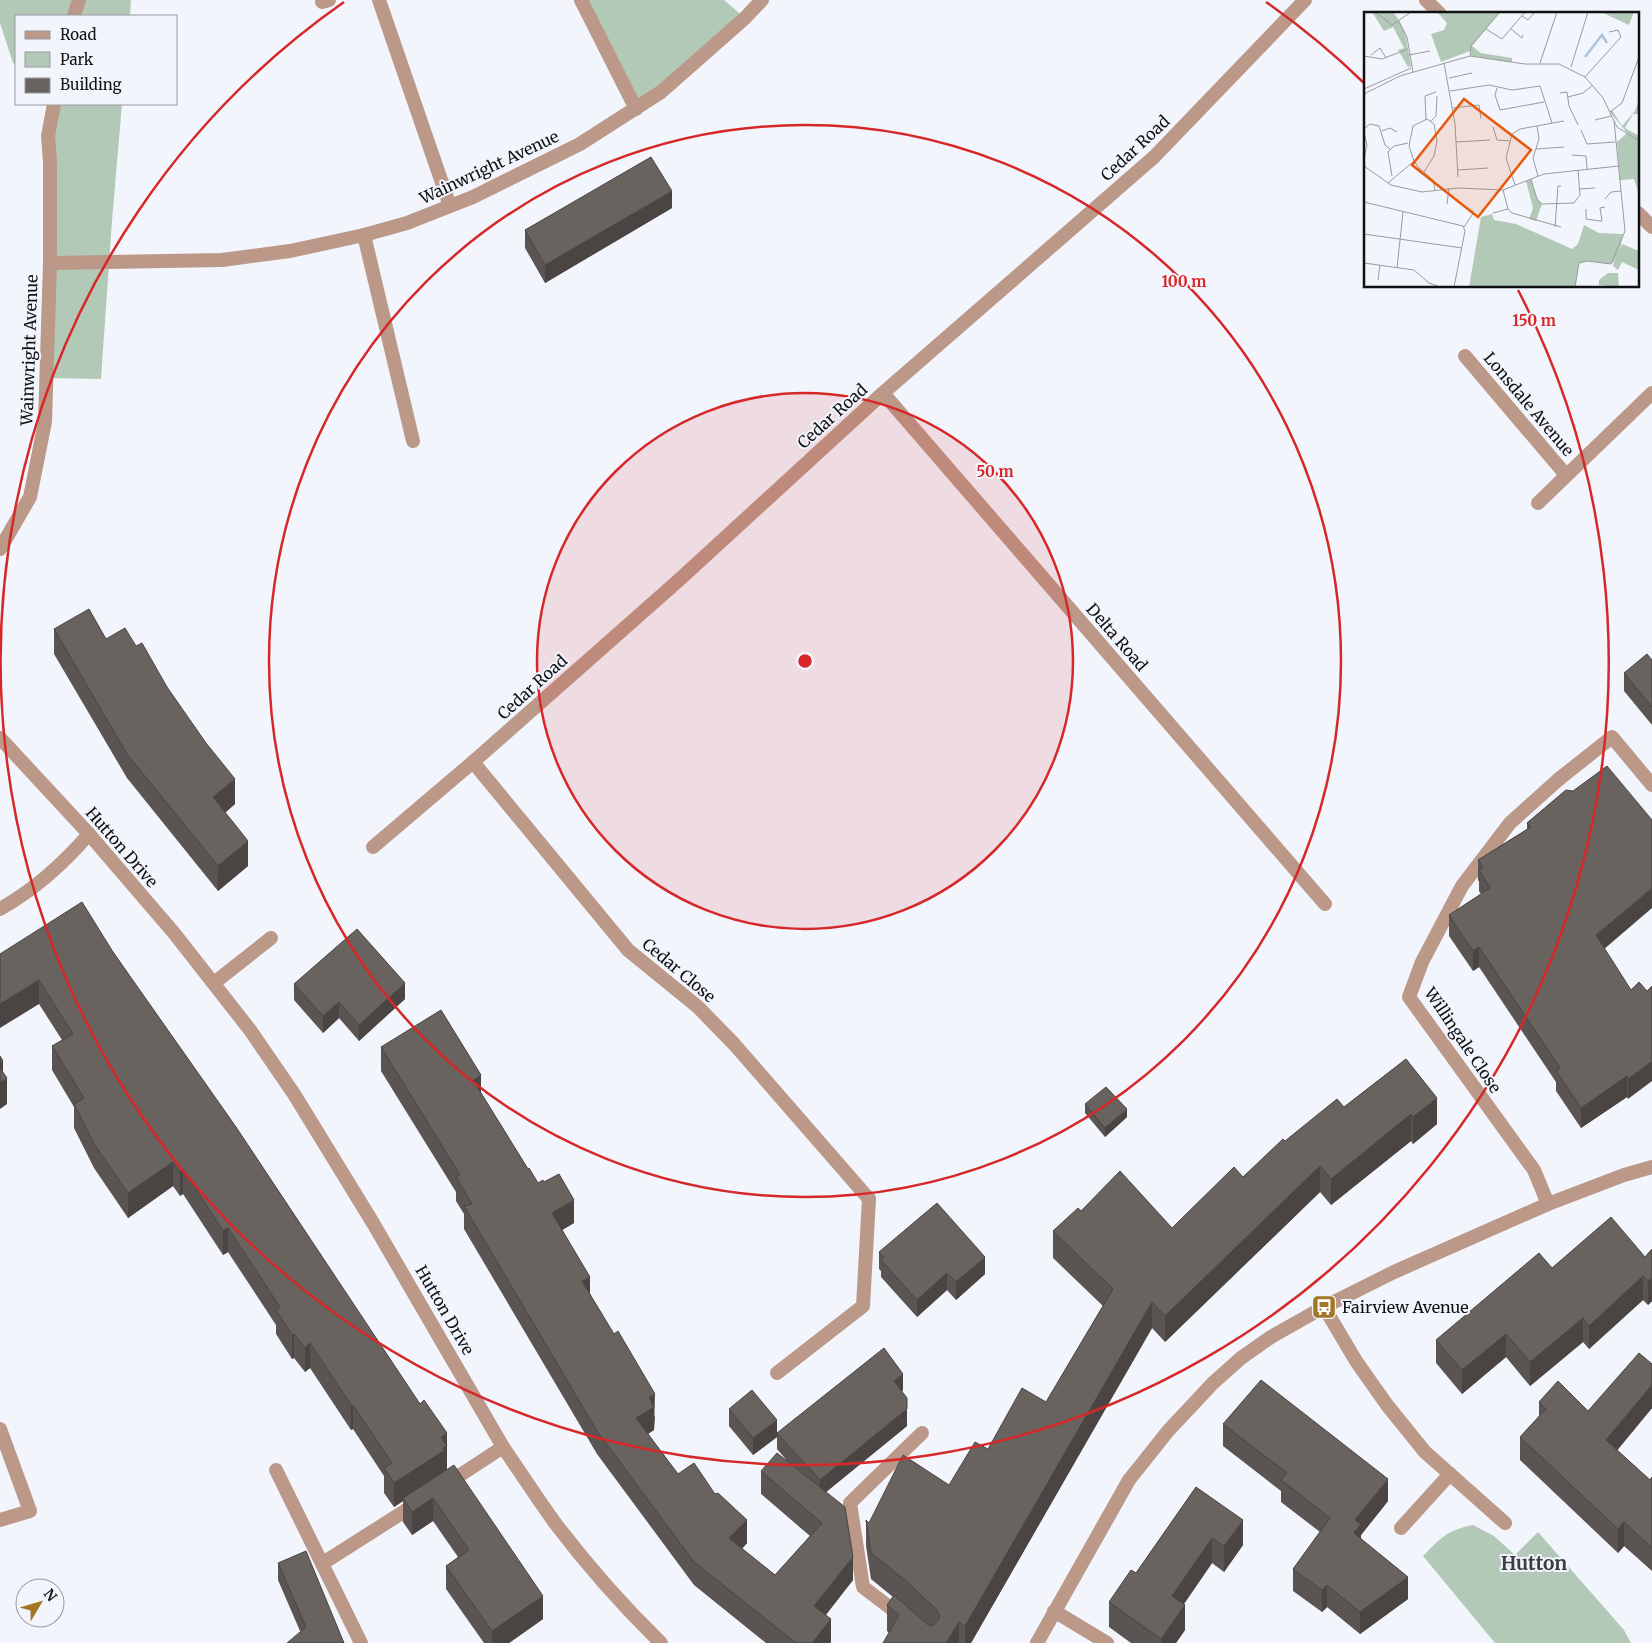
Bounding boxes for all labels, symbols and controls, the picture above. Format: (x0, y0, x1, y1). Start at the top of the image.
inset map (1364, 12, 1640, 288)
legend (15, 15, 178, 105)
text: Road (60, 25, 96, 44)
text: Park (60, 50, 94, 69)
text: Building (60, 75, 122, 94)
street label: Cedar Road (1096, 111, 1174, 185)
street label: Wainwright Avenue (415, 126, 562, 208)
text: 100 m (1162, 272, 1206, 291)
street label: Wainwright Avenue (16, 274, 42, 427)
text: 150 m (1512, 311, 1556, 330)
street label: Lonsdale Avenue (1480, 348, 1578, 460)
street label: Cedar Road (793, 379, 871, 453)
text: 50 m (976, 462, 1014, 481)
street label: Delta Road (1082, 599, 1152, 675)
street label: Cedar Road (493, 650, 571, 724)
centre of rings (796, 652, 814, 670)
street label: Hutton Drive (82, 803, 162, 891)
street label: Cedar Close (638, 934, 720, 1006)
street label: Willingale Close (1420, 983, 1506, 1097)
street label: Hutton Drive (411, 1262, 479, 1358)
bus stop icon: Fairview Avenue (1311, 1294, 1337, 1320)
place label: Fairview Avenue (1342, 1297, 1469, 1317)
district label: Hutton (1501, 1551, 1567, 1575)
north arrow (15, 1578, 65, 1628)
text: N (40, 1585, 61, 1605)

